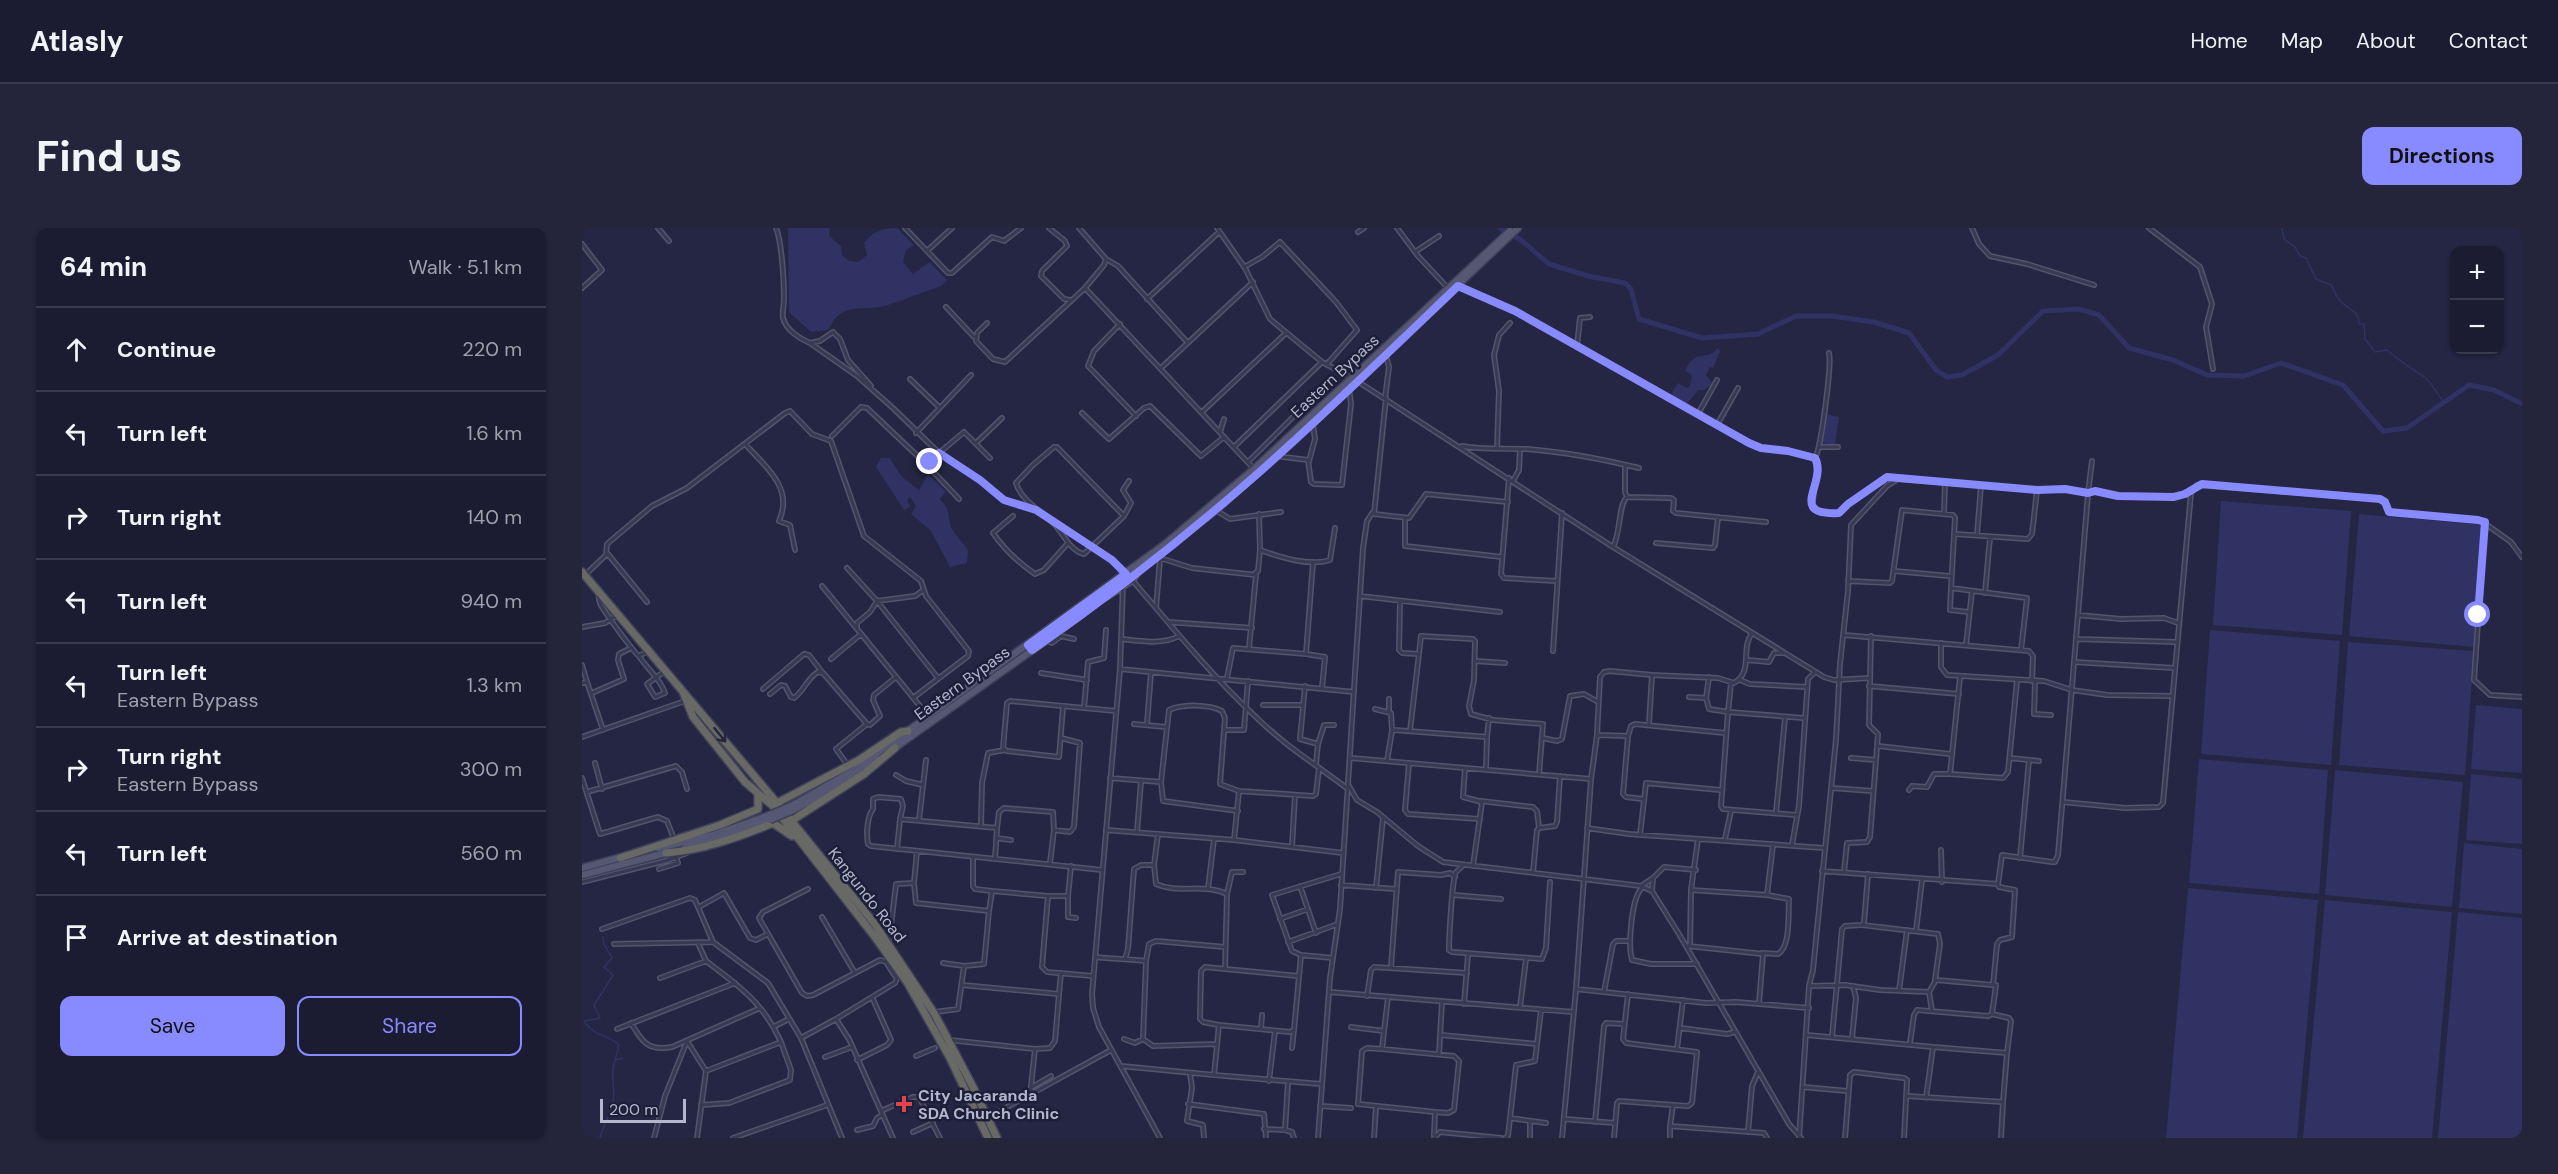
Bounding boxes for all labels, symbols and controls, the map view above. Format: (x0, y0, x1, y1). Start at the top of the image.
text: Atlasly (30, 23, 124, 60)
text: Home (2190, 27, 2248, 55)
text: Map (2281, 27, 2323, 55)
text: About (2356, 27, 2416, 55)
text: Contact (2449, 27, 2528, 55)
button: Directions (2362, 127, 2522, 185)
text: Find us (36, 129, 182, 184)
map controls (2450, 246, 2504, 354)
button: + (2450, 246, 2504, 300)
text: 64 min (60, 250, 147, 284)
text: Walk · 5.1 km (408, 254, 522, 280)
button: − (2450, 300, 2504, 354)
street label: Eastern Bypass (1286, 330, 1384, 422)
icon: ahead (60, 333, 93, 366)
text: Continue (117, 335, 216, 364)
text: 220 m (462, 336, 522, 362)
icon: left (60, 417, 93, 450)
text: Turn left (117, 419, 207, 448)
text: 1.6 km (467, 420, 522, 446)
route end (916, 448, 942, 474)
icon: right (60, 501, 93, 534)
text: Turn right (117, 503, 222, 532)
text: 140 m (467, 504, 522, 530)
icon: left (60, 585, 93, 618)
text: Turn left (117, 587, 207, 616)
text: 940 m (460, 588, 522, 614)
route start (2464, 601, 2490, 627)
street label: Eastern Bypass (910, 641, 1014, 725)
text: Turn left (117, 658, 207, 687)
icon: left (60, 669, 93, 702)
text: 1.3 km (467, 672, 522, 698)
text: Eastern Bypass (117, 687, 259, 713)
one-way arrow (713, 727, 726, 743)
text: Turn right (117, 742, 222, 771)
icon: right (60, 753, 93, 786)
text: 300 m (460, 756, 522, 782)
text: Eastern Bypass (117, 771, 259, 797)
icon: left (60, 837, 93, 870)
text: Turn left (117, 839, 207, 868)
text: 560 m (460, 840, 522, 866)
street label: Kangundo Road (823, 843, 911, 947)
icon: arrive (60, 921, 93, 954)
text: Arrive at destination (117, 923, 338, 952)
button: Save (60, 996, 285, 1056)
button: Share (297, 996, 522, 1056)
place label: City Jacaranda SDA Church Clinic (918, 1085, 1059, 1124)
marker: City Jacaranda SDA Church Clinic (895, 1095, 913, 1113)
scale bar (600, 1096, 686, 1124)
text: 200 m (609, 1099, 658, 1120)

